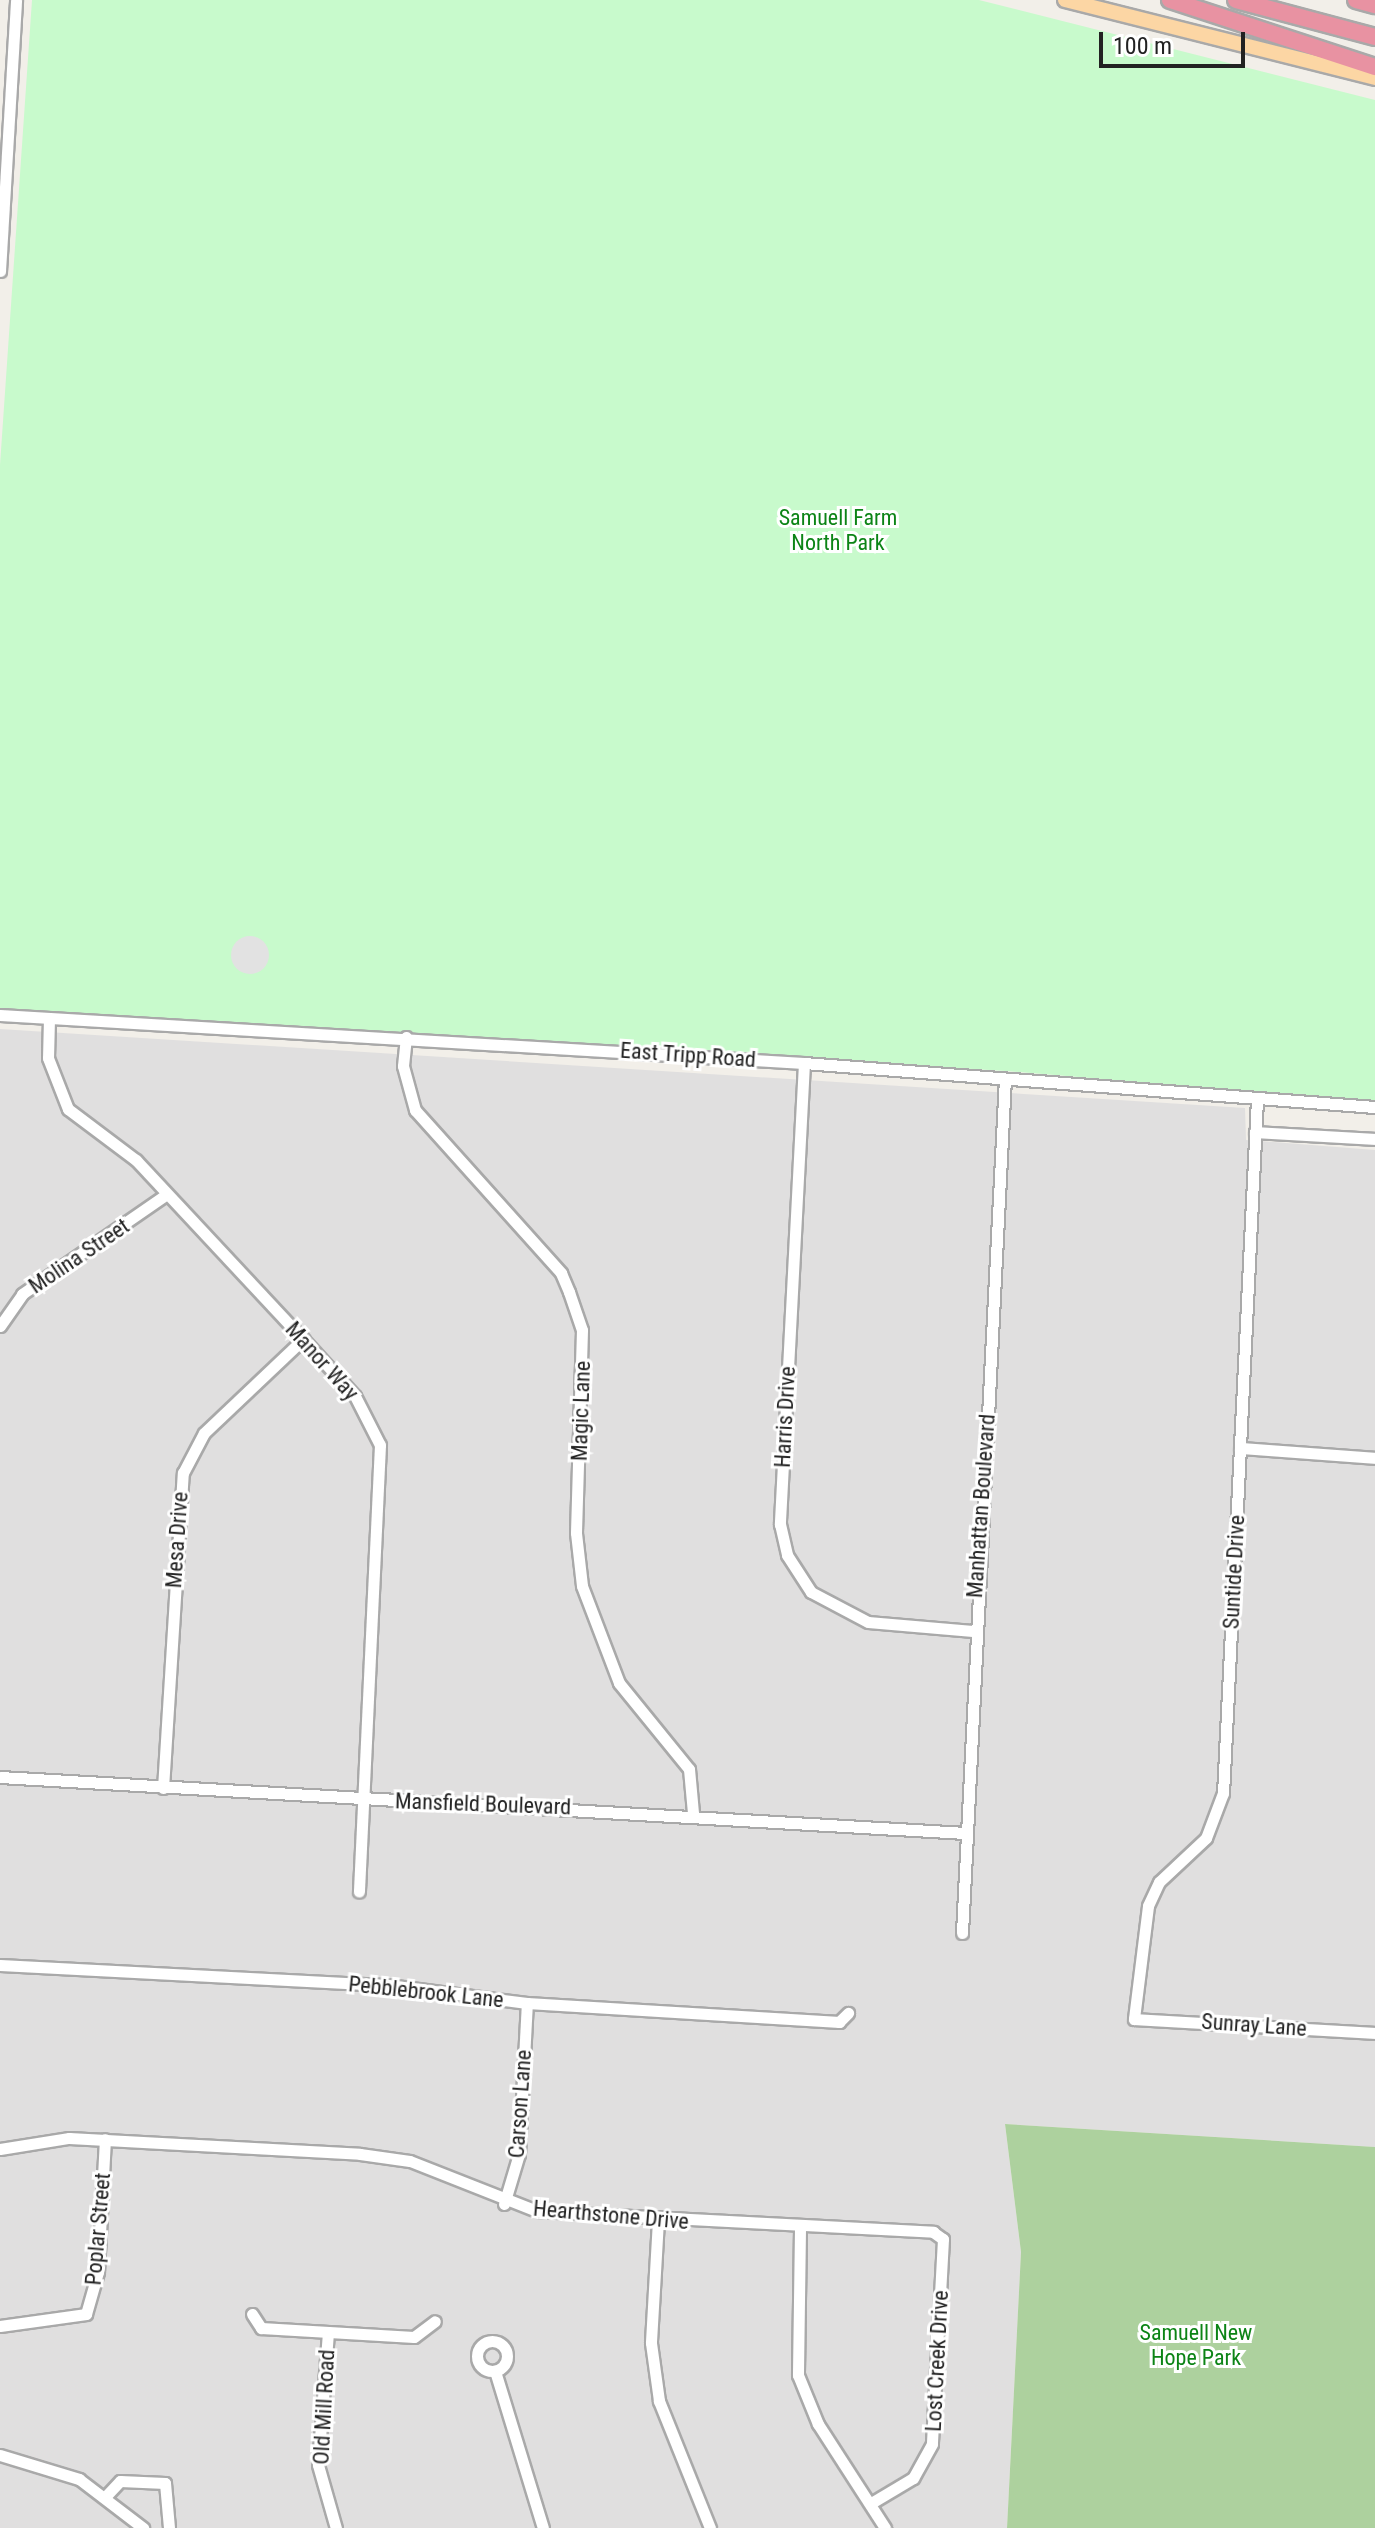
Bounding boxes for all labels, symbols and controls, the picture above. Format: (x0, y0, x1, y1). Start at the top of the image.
scale bar (1103, 16, 1249, 66)
text: 100 m (1113, 32, 1172, 60)
park label: Samuell Farm North Park (779, 504, 897, 556)
street label: East Tripp Road (619, 1037, 757, 1073)
street label: Molina Street (24, 1213, 134, 1299)
street label: Manor Way (280, 1316, 364, 1406)
street label: Magic Lane (566, 1360, 596, 1462)
street label: Harris Drive (769, 1366, 801, 1468)
street label: Manhattan Boulevard (961, 1413, 1001, 1599)
street label: Mesa Drive (160, 1491, 194, 1589)
street label: Suntide Drive (1218, 1514, 1250, 1630)
street label: Mansfield Boulevard (395, 1788, 571, 1820)
street label: Pebblebrook Lane (347, 1971, 505, 2013)
street label: Sunray Lane (1200, 2008, 1308, 2042)
street label: Carson Lane (503, 2049, 537, 2159)
street label: Poplar Street (80, 2172, 116, 2286)
street label: Hearthstone Drive (532, 2195, 690, 2235)
street label: Lost Creek Drive (920, 2290, 954, 2432)
park label: Samuell New Hope Park (1140, 2319, 1252, 2370)
street label: Old Mill Road (308, 2349, 340, 2465)

